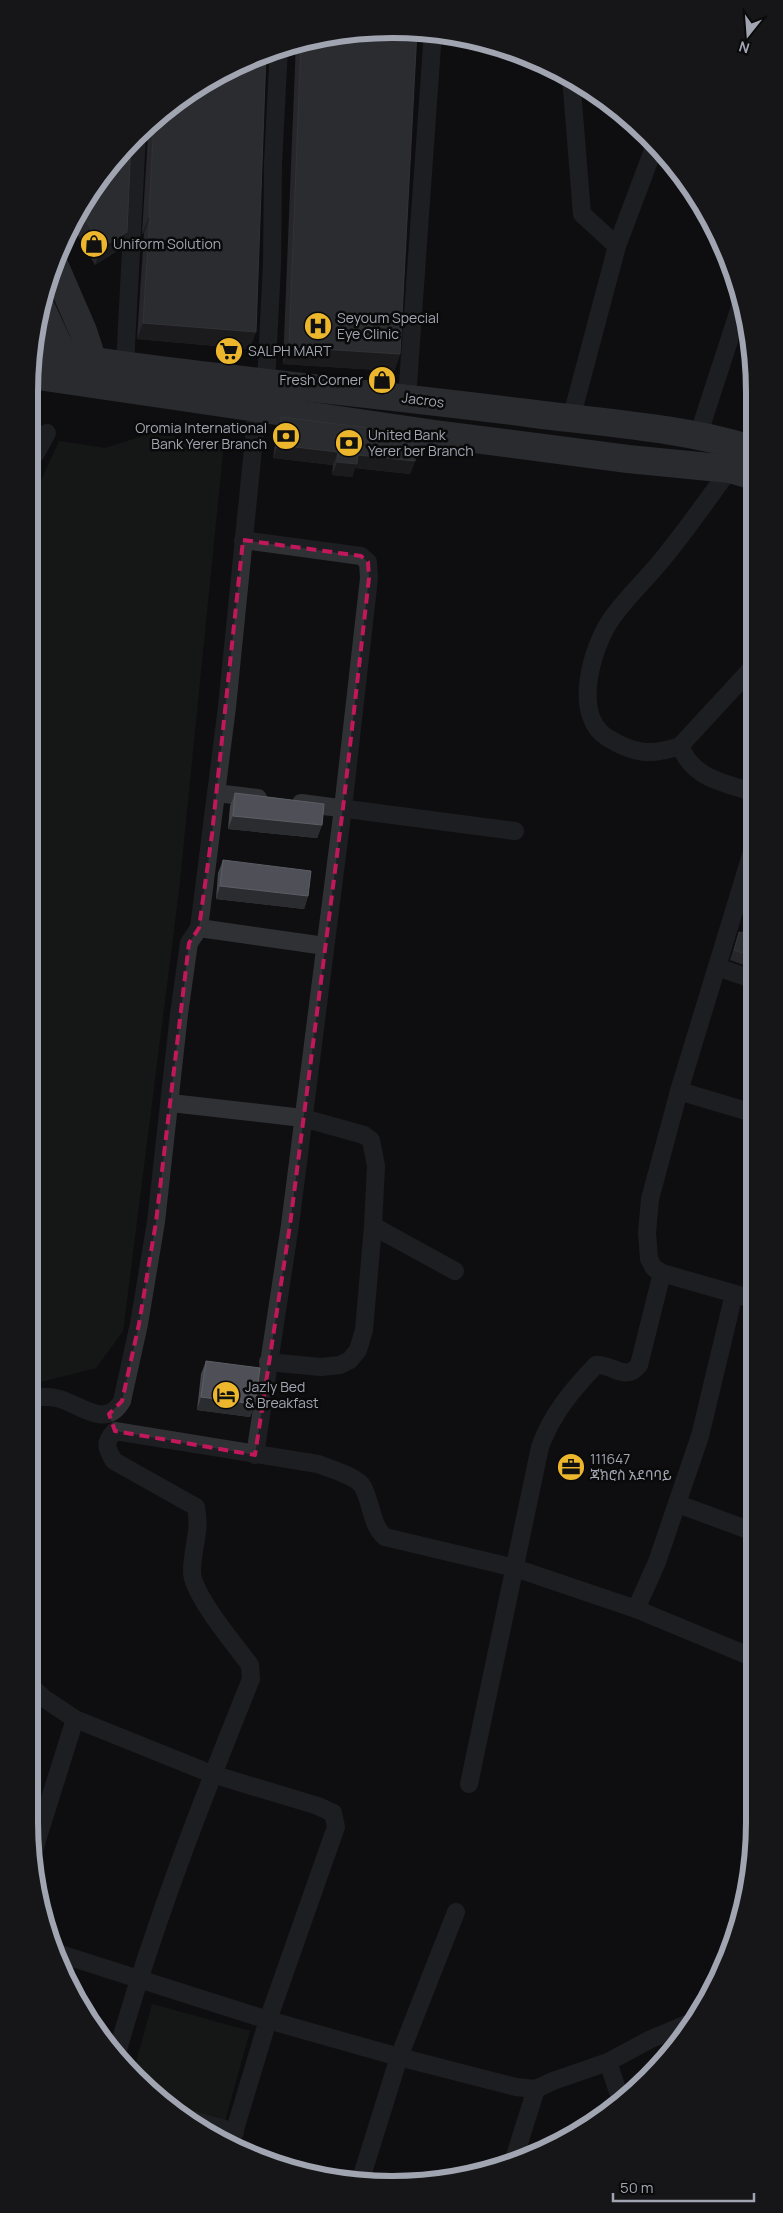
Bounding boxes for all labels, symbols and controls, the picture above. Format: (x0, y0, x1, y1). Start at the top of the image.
north arrow (723, 10, 773, 60)
text: N (736, 37, 752, 58)
shop icon: Uniform Solution (79, 229, 109, 259)
place label: Uniform Solution (113, 234, 221, 253)
place label: Seyoum Special Eye Clinic (337, 308, 439, 343)
hospital icon: Seyoum Special Eye Clinic (303, 311, 333, 341)
supermarket icon: SALPH MART (214, 336, 244, 366)
place label: SALPH MART (248, 341, 332, 360)
shop icon: Fresh Corner (367, 365, 397, 395)
place label: Fresh Corner (280, 370, 363, 389)
street label: Jacros (401, 387, 445, 412)
place label: Oromia International Bank Yerer Branch (135, 418, 267, 453)
bank icon: Oromia International Bank Yerer Branch (271, 421, 301, 451)
place label: United Bank Yerer ber Branch (368, 425, 474, 460)
bank icon: United Bank Yerer ber Branch (334, 428, 364, 458)
place label: Jazly Bed & Breakfast (245, 1377, 319, 1412)
hotel icon: Jazly Bed & Breakfast (211, 1380, 241, 1410)
place label: 111647 ጃክሮስ አደባባይ (590, 1449, 672, 1484)
office icon: 111647 ጃክሮስ አደባባይ (556, 1452, 586, 1482)
scale bar (613, 2170, 754, 2202)
text: 50 m (620, 2177, 654, 2198)

